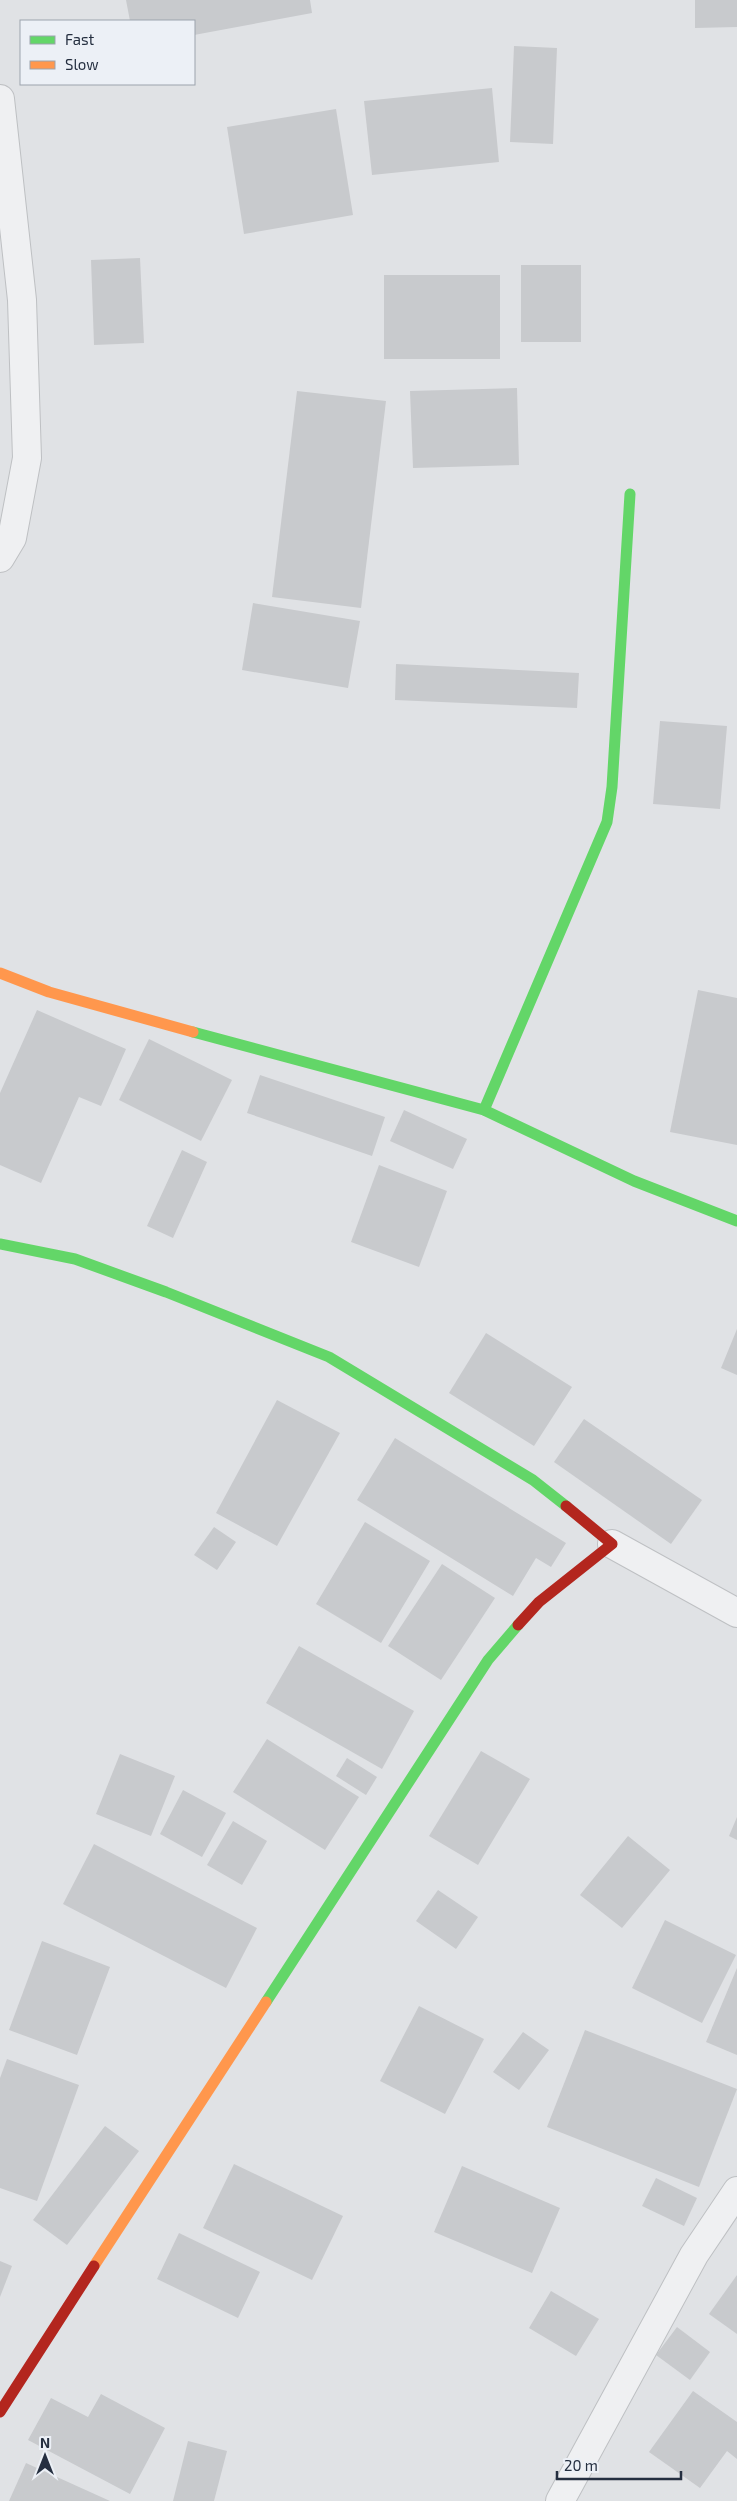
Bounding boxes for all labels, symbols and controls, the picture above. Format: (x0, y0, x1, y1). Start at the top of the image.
legend (20, 20, 195, 85)
text: Fast (65, 30, 95, 48)
text: Slow (65, 55, 99, 73)
north arrow (20, 2431, 70, 2481)
text: N (40, 2434, 50, 2451)
scale bar (557, 2448, 681, 2480)
text: 20 m (564, 2456, 598, 2474)

